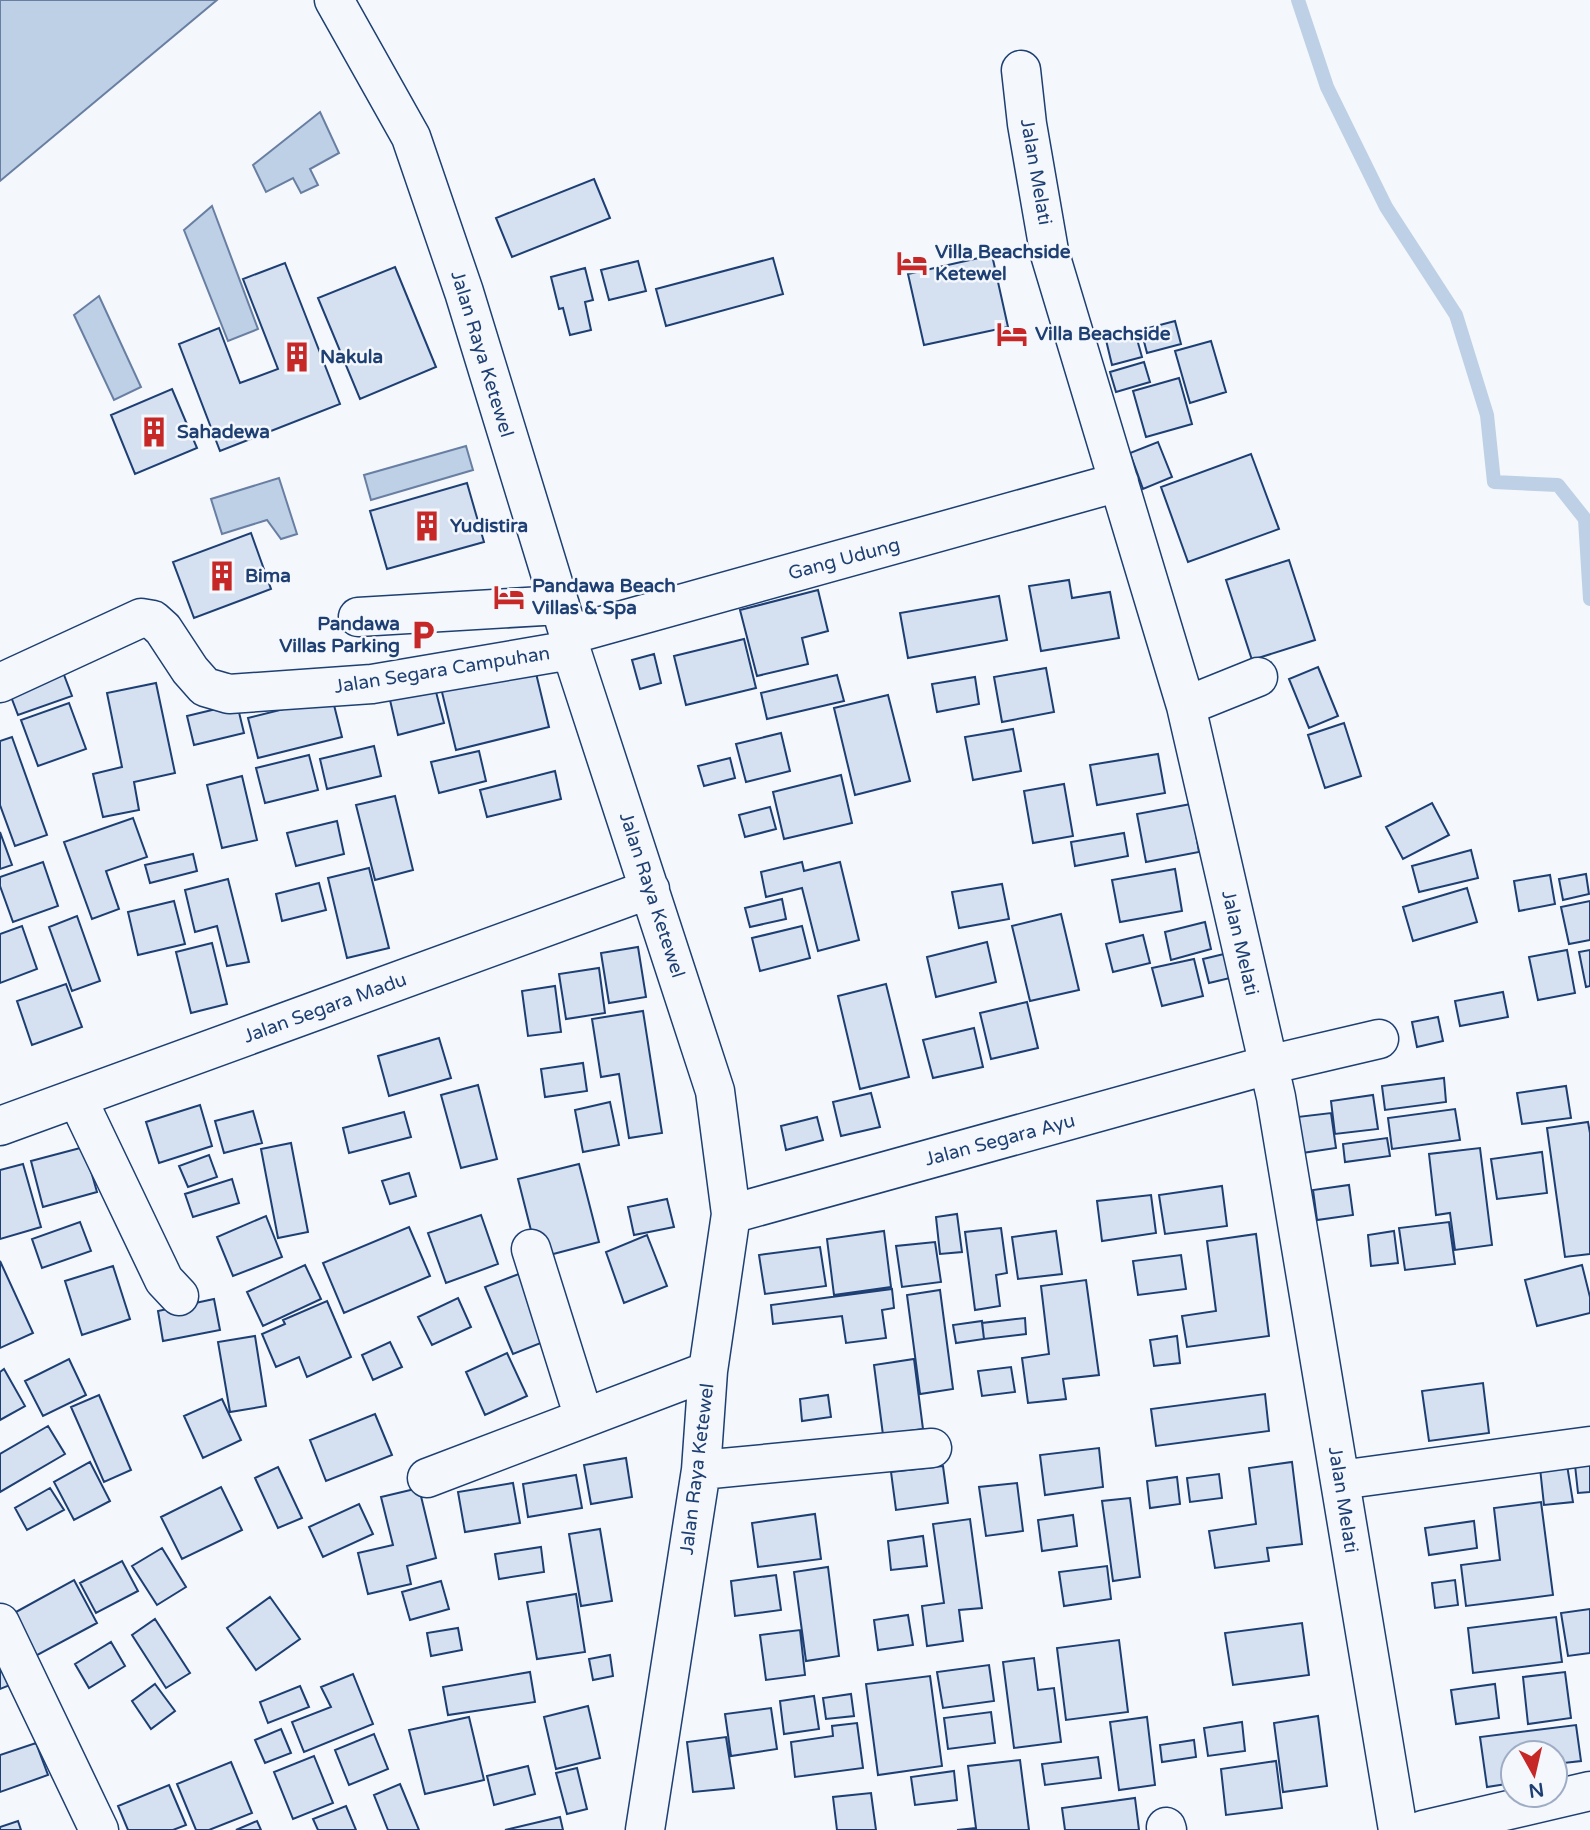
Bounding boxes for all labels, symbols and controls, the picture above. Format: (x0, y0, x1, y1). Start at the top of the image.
street label: Jalan Melati (1016, 117, 1056, 227)
place label: Villa Beachside Ketewel (935, 241, 1071, 285)
hotel icon: Villa Beachside Ketewel (895, 246, 929, 280)
street label: Jalan Raya Ketewel (446, 268, 518, 440)
hotel icon: Villa Beachside (995, 317, 1029, 351)
place label: Villa Beachside (1035, 323, 1171, 345)
building icon: Nakula (280, 340, 314, 374)
place label: Nakula (320, 346, 383, 368)
building icon: Sahadewa (137, 415, 171, 449)
place label: Sahadewa (177, 421, 270, 443)
building icon: Yudistira (410, 509, 444, 543)
place label: Yudistira (450, 515, 528, 537)
street label: Gang Udung (786, 534, 902, 584)
building icon: Bima (205, 559, 239, 593)
place label: Bima (245, 565, 291, 587)
place label: Pandawa Beach Villas & Spa (532, 575, 676, 620)
hotel icon: Pandawa Beach Villas & Spa (492, 580, 526, 614)
place label: Pandawa Villas Parking (279, 613, 400, 658)
parking icon: Pandawa Villas Parking (406, 618, 440, 652)
street label: Jalan Segara Campuhan (333, 642, 551, 698)
street label: Jalan Raya Ketewel (615, 809, 689, 981)
street label: Jalan Melati (1217, 888, 1263, 998)
street label: Jalan Segara Madu (240, 968, 410, 1048)
street label: Jalan Segara Ayu (922, 1109, 1078, 1171)
street label: Jalan Raya Ketewel (676, 1382, 718, 1556)
street label: Jalan Melati (1324, 1445, 1362, 1555)
north arrow (1499, 1739, 1569, 1809)
text: N (1527, 1778, 1545, 1802)

